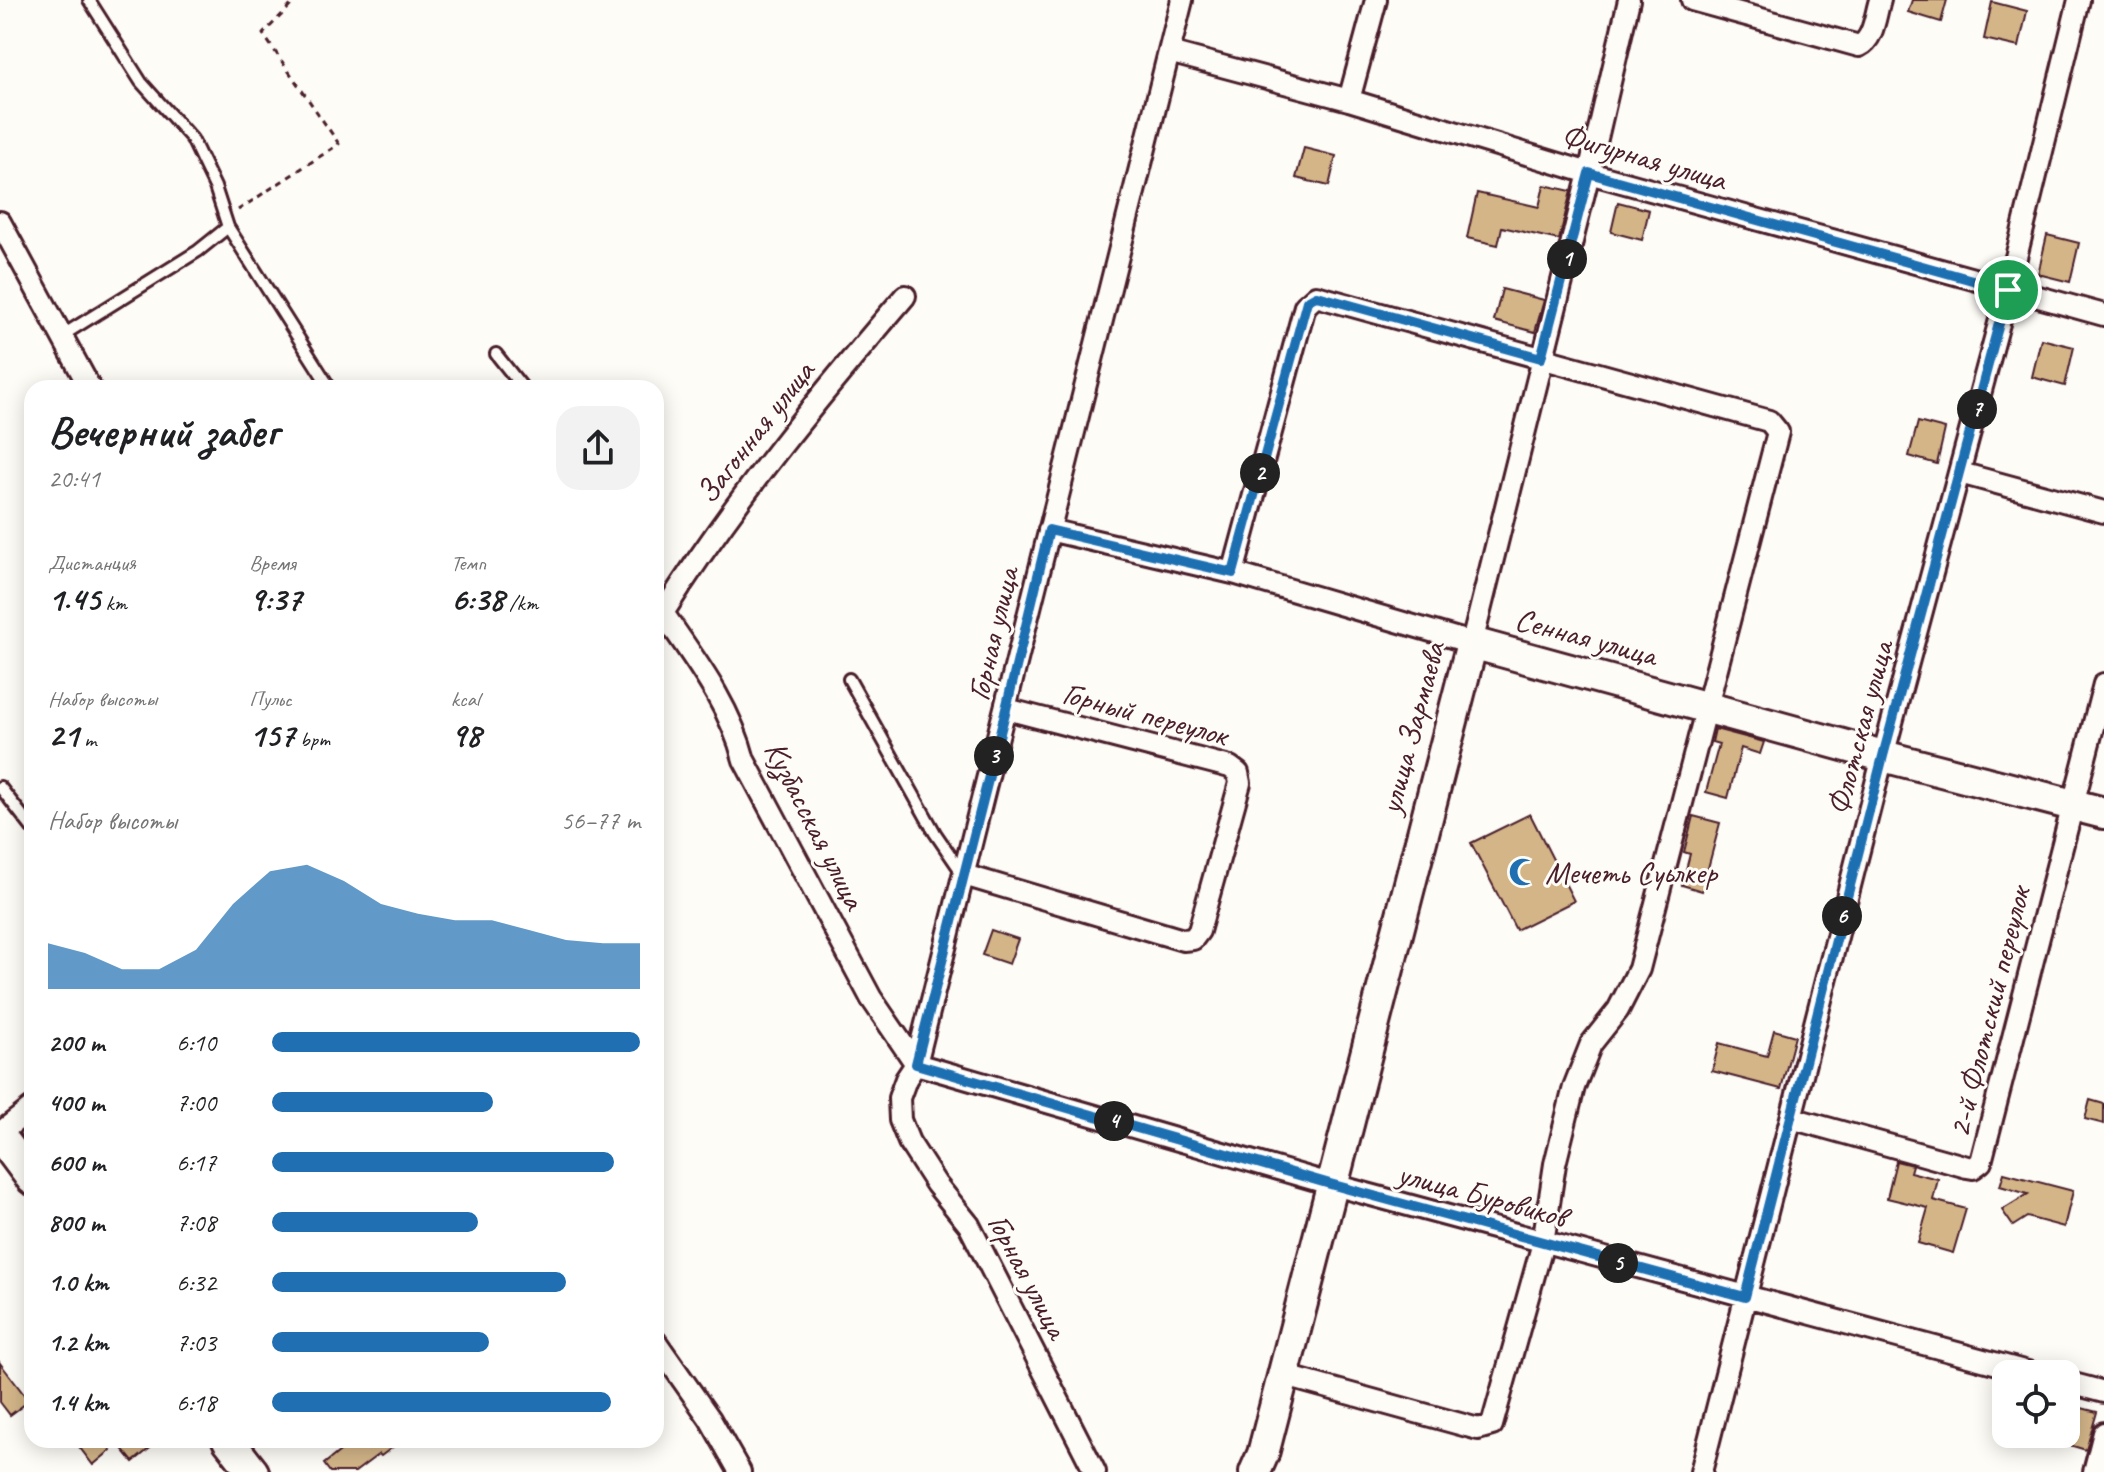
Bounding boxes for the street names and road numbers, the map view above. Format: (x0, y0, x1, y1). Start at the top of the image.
street label: Фигурная улица (1557, 114, 1733, 201)
street label: Загонная улица (686, 351, 825, 512)
street label: Горная улица (958, 561, 1029, 705)
street label: Сенная улица (1511, 598, 1664, 676)
street label: Флотская улица (1817, 634, 1904, 819)
street label: улица Зармаева (1369, 636, 1455, 820)
street label: Горный переулок (1058, 672, 1235, 756)
street label: Кузбасская улица (755, 734, 876, 918)
street label: 2-й Флотский переулок (1938, 880, 2041, 1141)
street label: улица Буровиков (1391, 1152, 1577, 1239)
street label: Горная улица (978, 1207, 1079, 1348)

